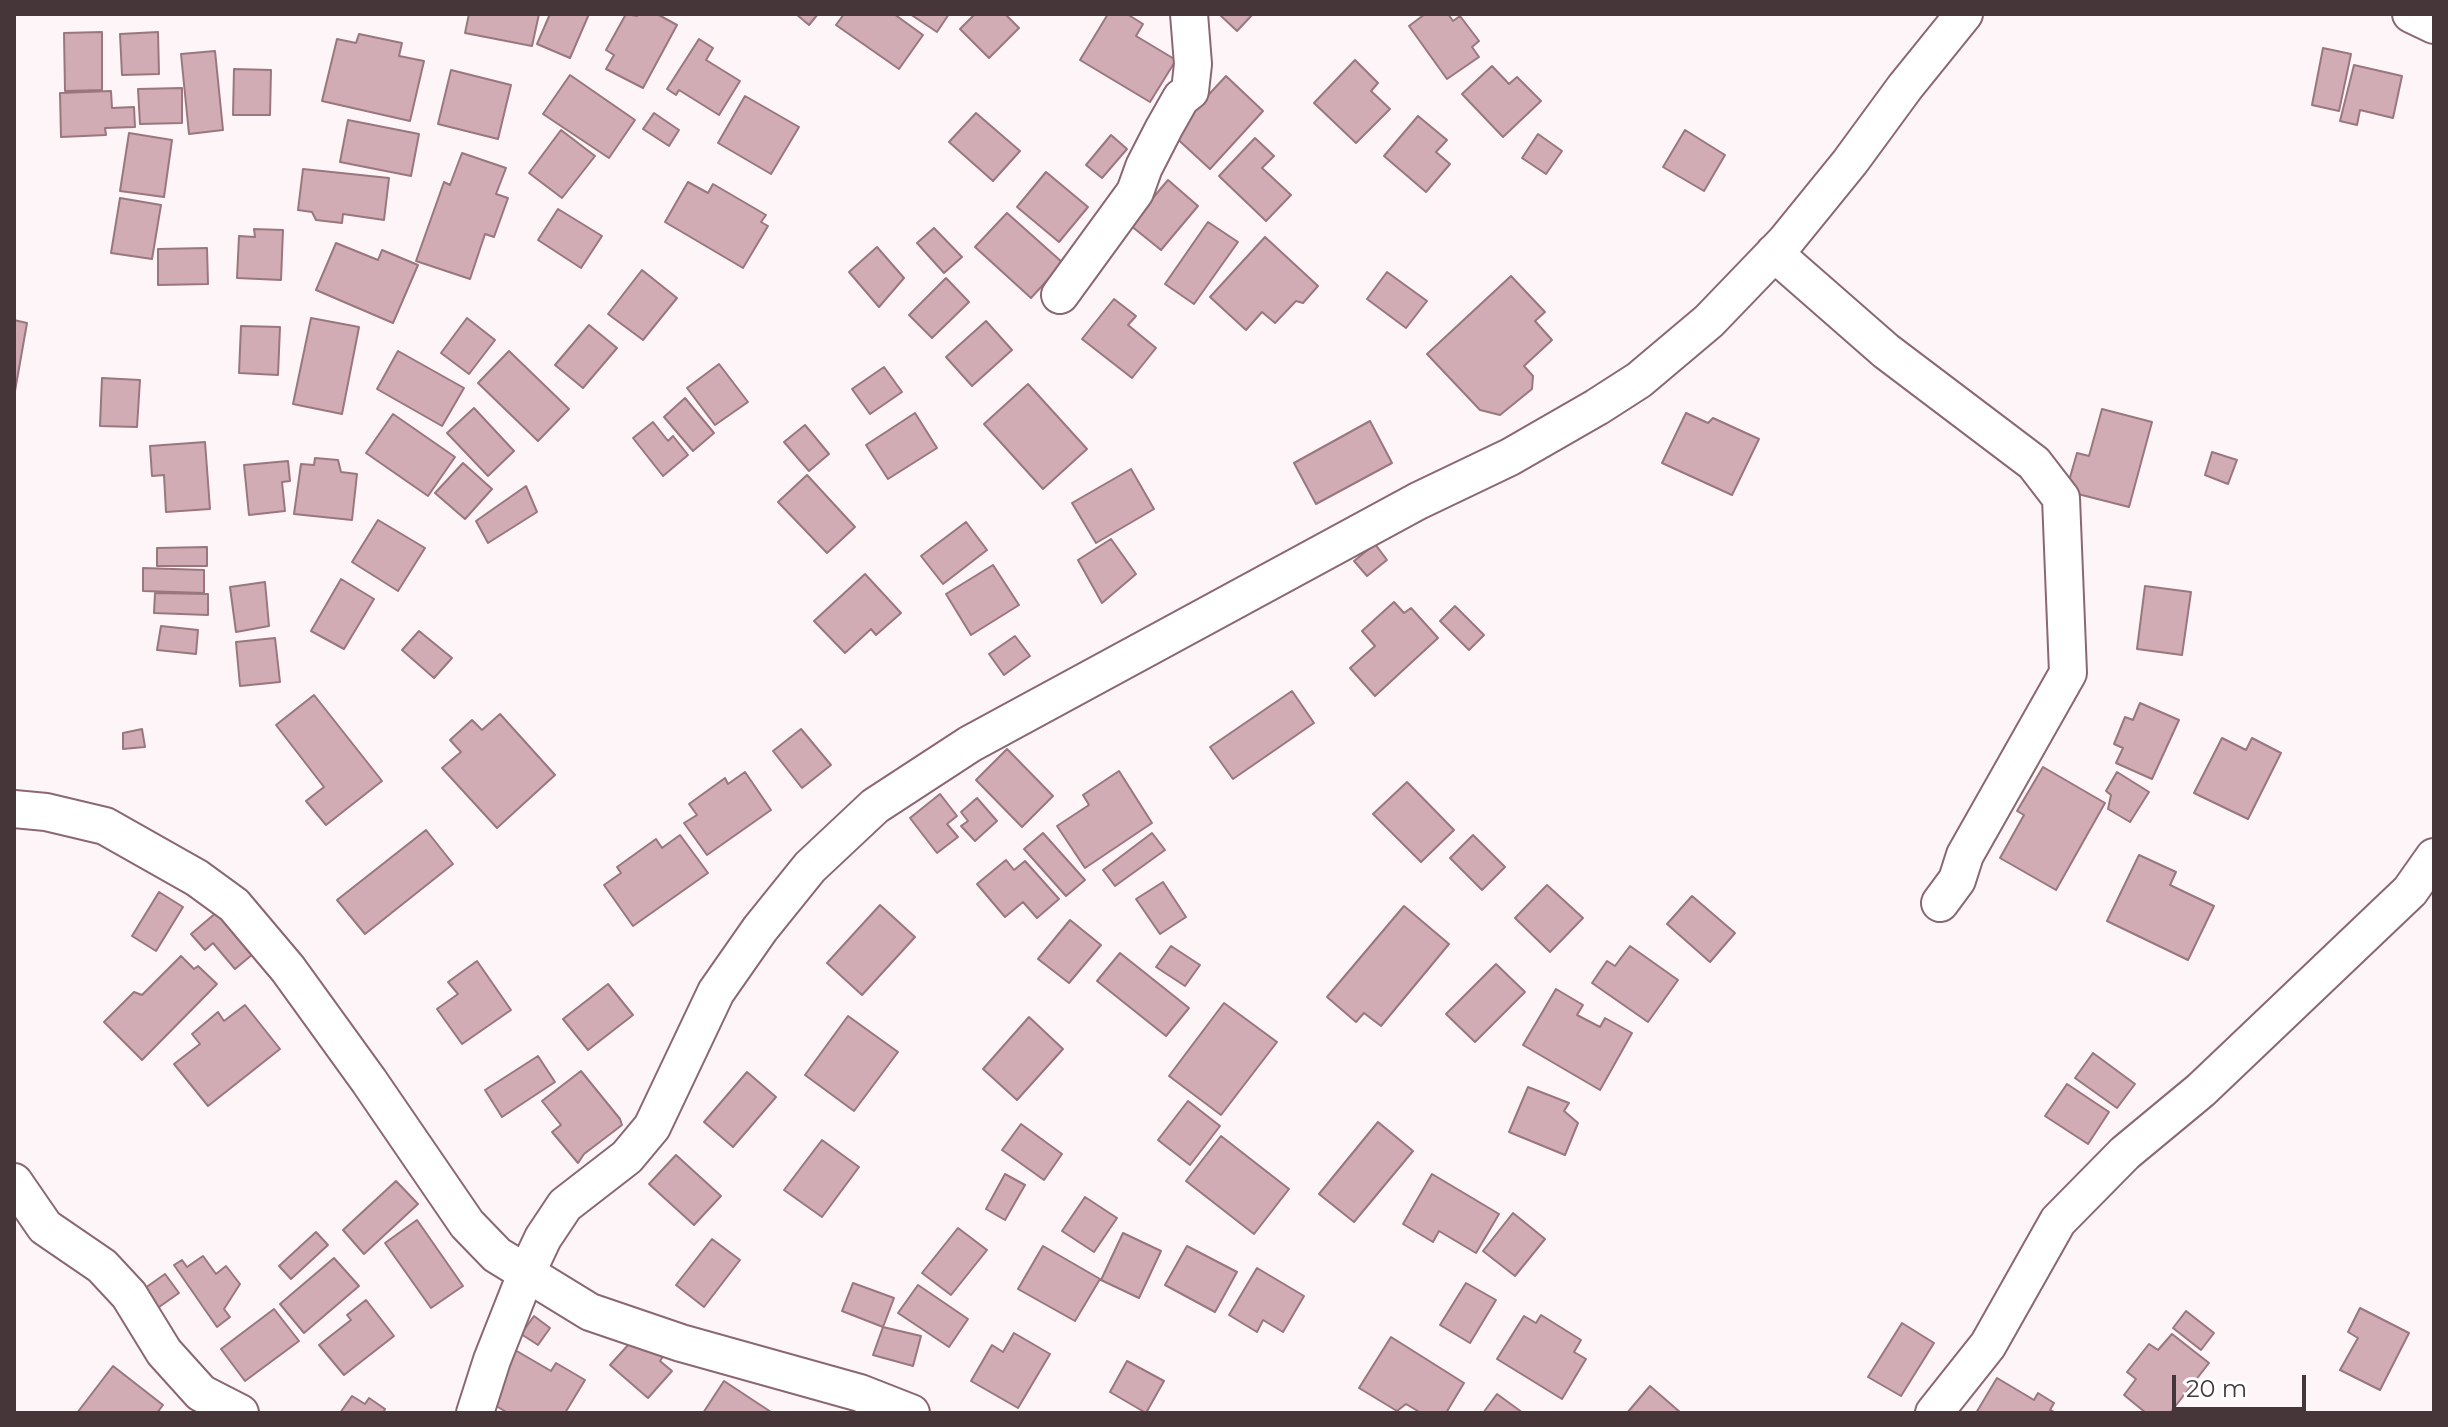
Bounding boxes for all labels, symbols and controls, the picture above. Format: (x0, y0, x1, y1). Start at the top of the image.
scale bar (2176, 1359, 2310, 1409)
text: 20 m (2186, 1374, 2247, 1403)

